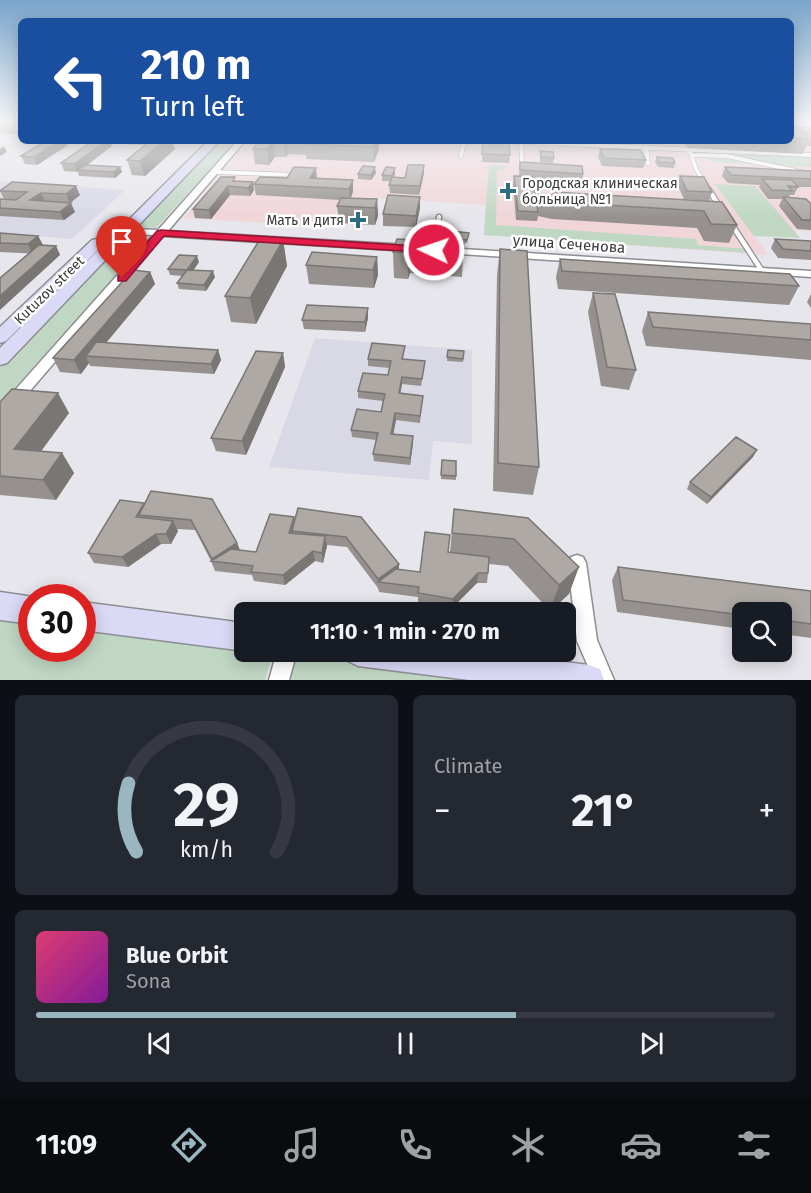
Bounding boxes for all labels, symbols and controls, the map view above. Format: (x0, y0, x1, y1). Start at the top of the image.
text: 210 m (141, 40, 251, 90)
icon: left (42, 42, 120, 120)
text: Turn left (141, 91, 244, 123)
place label: Городская клиническая больница №1 (522, 175, 678, 208)
marker: Городская клиническая больница №1 (499, 182, 517, 200)
marker: Мать и дитя (349, 211, 367, 229)
place label: Мать и дитя (266, 212, 344, 229)
pin (96, 216, 147, 278)
position arrow (402, 218, 466, 282)
icon: arrive (105, 225, 138, 258)
street label: улица Сеченова (512, 231, 626, 257)
street label: Kutuzov street (11, 252, 89, 328)
speed limit sign: 30 (18, 584, 96, 662)
map controls (732, 602, 792, 662)
button: search (732, 602, 792, 662)
text: 11:10 · 1 min · 270 m (310, 618, 500, 645)
text: Climate (434, 754, 502, 778)
text: 29 (173, 768, 240, 843)
text: 21° (571, 784, 638, 838)
text: − (434, 791, 451, 831)
text: + (759, 791, 775, 831)
text: km/h (180, 837, 233, 863)
text: Blue Orbit (126, 942, 228, 969)
text: Sona (126, 969, 171, 993)
icon: previous (143, 1027, 176, 1060)
icon: pause (389, 1027, 422, 1060)
icon: next (635, 1027, 668, 1060)
icon: directions (168, 1124, 210, 1166)
icon: music (281, 1124, 323, 1166)
icon: phone (394, 1124, 436, 1166)
icon: climate (507, 1124, 549, 1166)
icon: car (620, 1124, 662, 1166)
icon: filters (733, 1124, 775, 1166)
text: 11:09 (36, 1129, 97, 1161)

